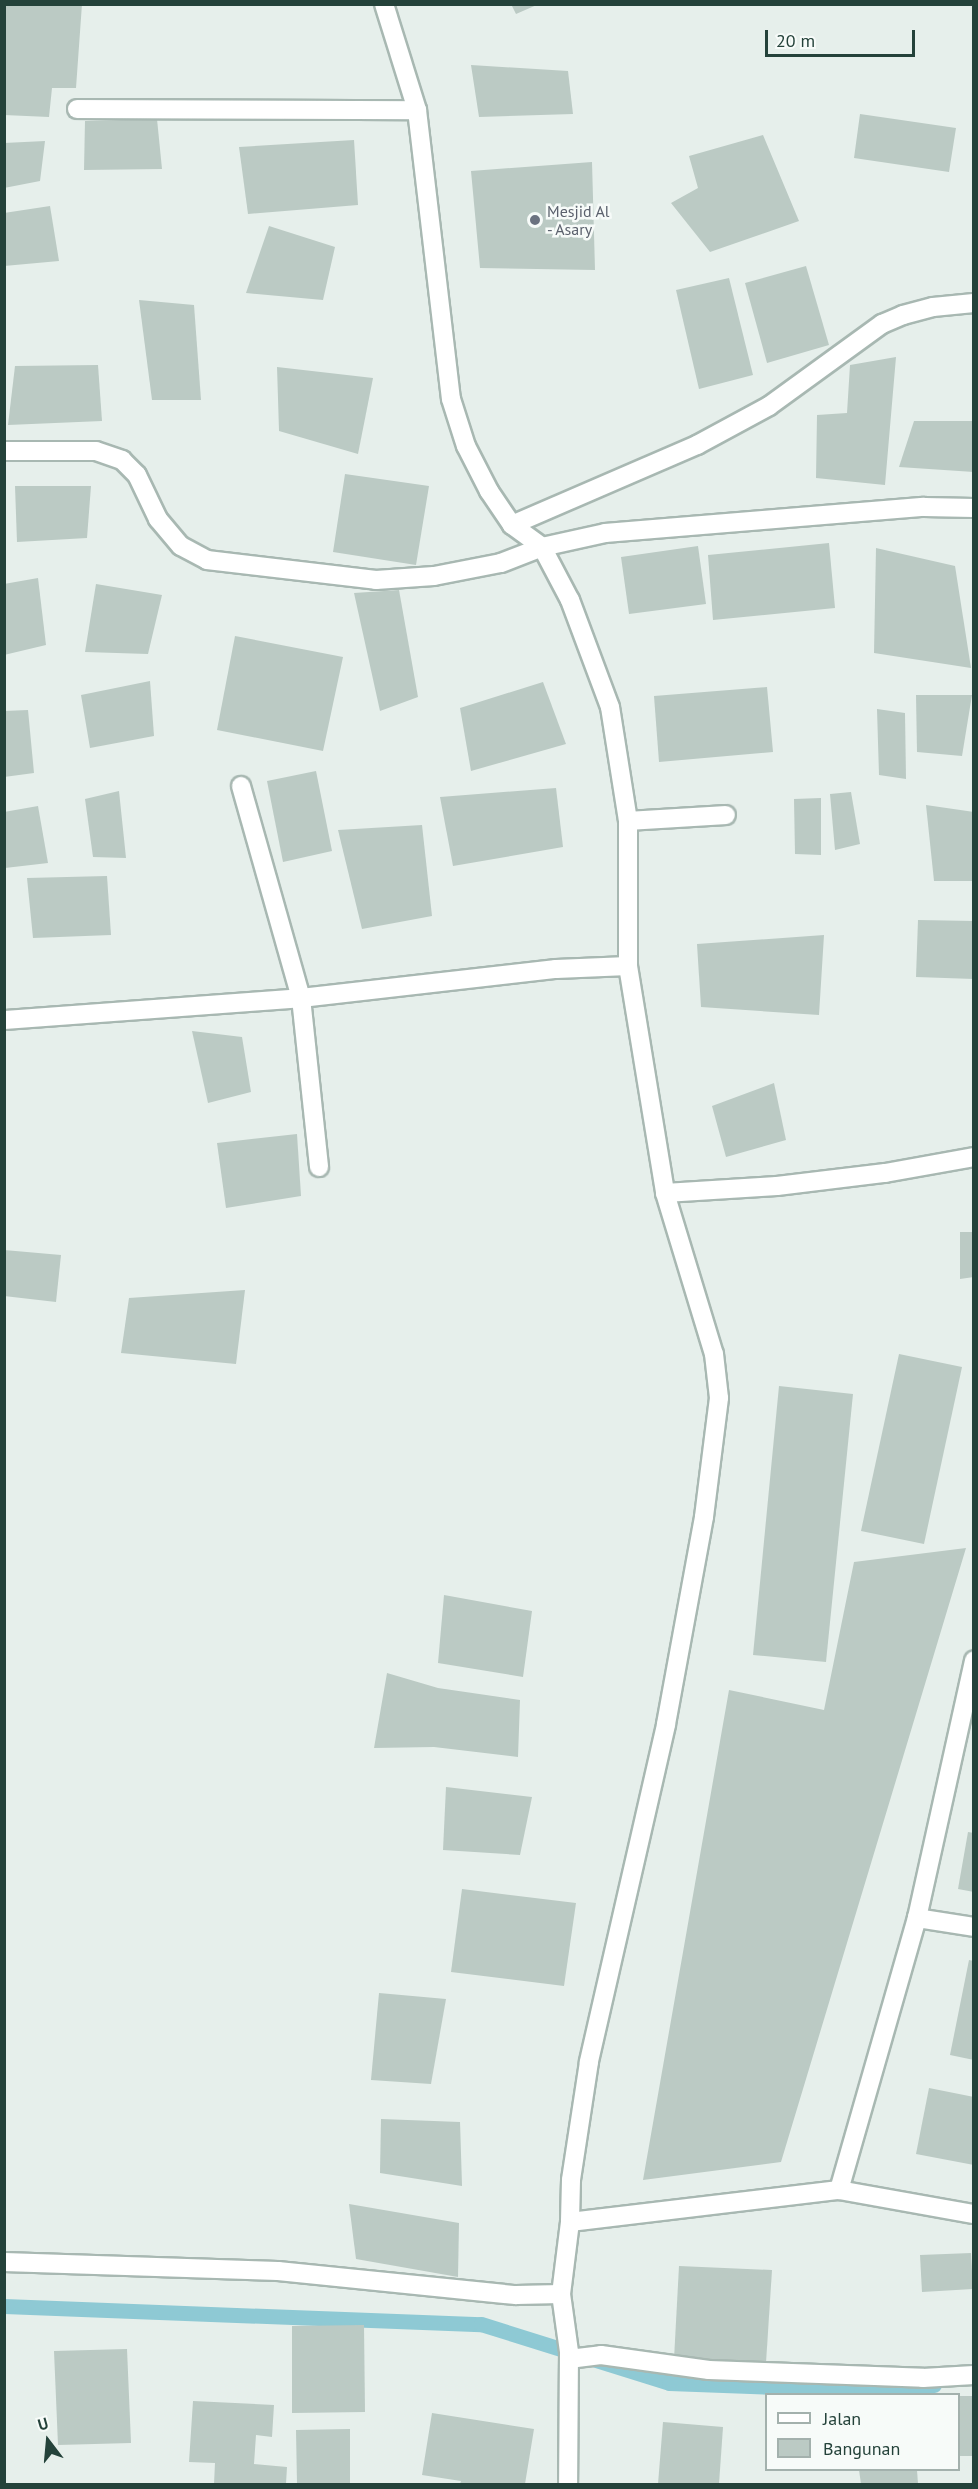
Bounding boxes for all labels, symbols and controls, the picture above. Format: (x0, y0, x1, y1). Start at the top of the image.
scale bar (768, 18, 918, 56)
text: 20 m (776, 29, 815, 52)
place label: Mesjid Al - Asary (547, 201, 610, 239)
marker: Mesjid Al - Asary (528, 213, 542, 227)
legend (765, 2393, 960, 2471)
text: Jalan (823, 2407, 861, 2430)
north arrow (18, 2411, 78, 2471)
text: U (35, 2413, 51, 2435)
text: Bangunan (823, 2437, 900, 2460)

